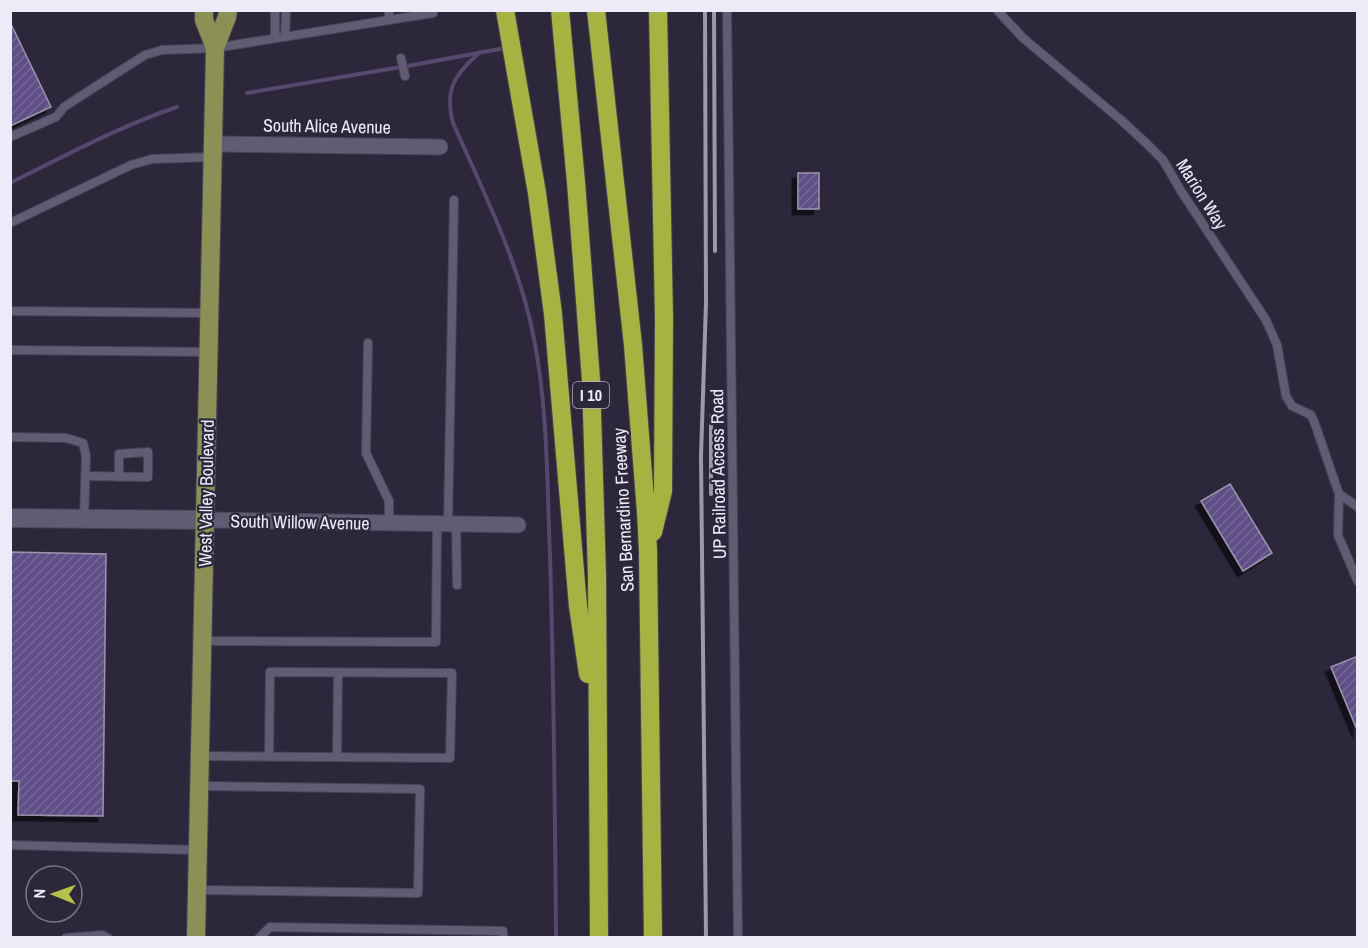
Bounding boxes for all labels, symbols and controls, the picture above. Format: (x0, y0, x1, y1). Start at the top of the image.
street label: South Alice Avenue (263, 112, 391, 140)
street label: Marion Way (1170, 154, 1234, 235)
road number: I 10 (573, 382, 609, 408)
street label: UP Railroad Access Road (704, 389, 732, 559)
street label: West Valley Boulevard (192, 419, 220, 567)
street label: San Bernardino Freeway (606, 427, 640, 593)
street label: South Willow Avenue (230, 508, 370, 536)
north arrow (24, 864, 84, 924)
text: N (28, 889, 50, 899)

